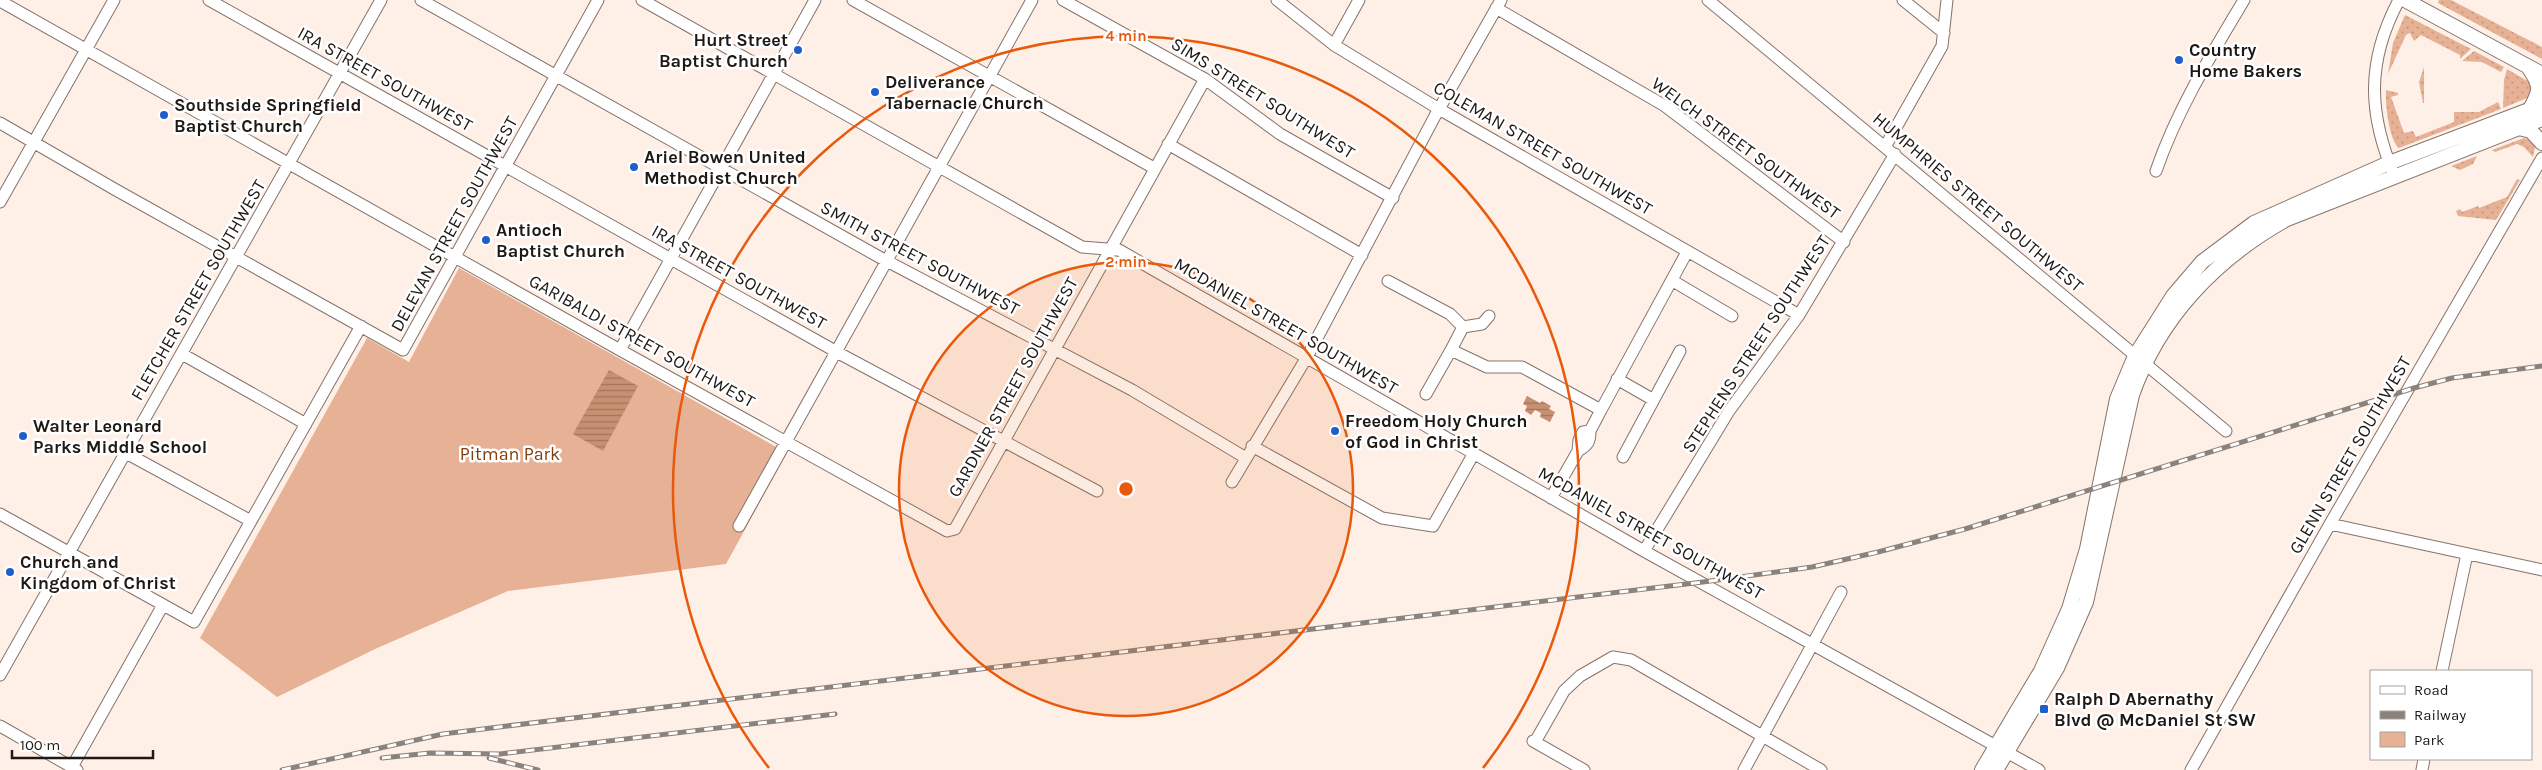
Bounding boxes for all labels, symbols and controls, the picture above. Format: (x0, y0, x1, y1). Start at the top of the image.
street label: IRA STREET SOUTHWEST (294, 22, 476, 136)
text: 4 min (1105, 27, 1147, 45)
place label: Hurt Street Baptist Church (659, 29, 788, 72)
street label: SIMS STREET SOUTHWEST (1167, 32, 1359, 164)
place label: Country Home Bakers (2189, 39, 2302, 82)
marker: Hurt Street Baptist Church (792, 44, 804, 56)
marker: Country Home Bakers (2173, 54, 2185, 66)
place label: Deliverance Tabernacle Church (885, 71, 1044, 114)
street label: WELCH STREET SOUTHWEST (1647, 72, 1845, 224)
street label: COLEMAN STREET SOUTHWEST (1430, 76, 1656, 220)
marker: Deliverance Tabernacle Church (869, 86, 881, 98)
place label: Southside Springfield Baptist Church (174, 94, 362, 137)
street label: HUMPHRIES STREET SOUTHWEST (1868, 107, 2088, 297)
marker: Southside Springfield Baptist Church (158, 109, 170, 121)
street label: DELEVAN STREET SOUTHWEST (386, 112, 522, 336)
place label: Ariel Bowen United Methodist Church (644, 146, 806, 189)
marker: Ariel Bowen United Methodist Church (628, 161, 640, 173)
street label: FLETCHER STREET SOUTHWEST (126, 176, 270, 404)
street label: SMITH STREET SOUTHWEST (817, 196, 1023, 320)
place label: Antioch Baptist Church (496, 219, 625, 262)
street label: IRA STREET SOUTHWEST (648, 220, 830, 334)
street label: STEPHENS STREET SOUTHWEST (1677, 231, 1835, 457)
marker: Antioch Baptist Church (480, 234, 492, 246)
text: 2 min (1105, 253, 1147, 271)
street label: MCDANIEL STREET SOUTHWEST (1170, 253, 1402, 399)
street label: GARIBALDI STREET SOUTHWEST (525, 270, 759, 412)
street label: GARDNER STREET SOUTHWEST (943, 273, 1083, 501)
street label: GLENN STREET SOUTHWEST (2284, 352, 2416, 558)
place label: Freedom Holy Church of God in Christ (1345, 410, 1528, 453)
place label: Walter Leonard Parks Middle School (33, 415, 207, 458)
marker: Freedom Holy Church of God in Christ (1329, 425, 1341, 437)
marker: Walter Leonard Parks Middle School (17, 430, 29, 442)
park label: Pitman Park (460, 443, 560, 465)
street label: MCDANIEL STREET SOUTHWEST (1534, 462, 1768, 604)
centre of rings (1117, 480, 1135, 498)
place label: Church and Kingdom of Christ (20, 551, 176, 594)
marker: Church and Kingdom of Christ (4, 566, 16, 578)
legend (2370, 670, 2532, 760)
text: Road (2414, 681, 2449, 699)
place label: Ralph D Abernathy Blvd @ McDaniel St SW (2054, 688, 2256, 731)
marker: Ralph D Abernathy Blvd @ McDaniel St SW (2038, 703, 2050, 715)
text: Railway (2414, 706, 2466, 724)
scale bar (12, 728, 154, 760)
text: Park (2414, 731, 2444, 749)
text: 100 m (20, 736, 60, 754)

